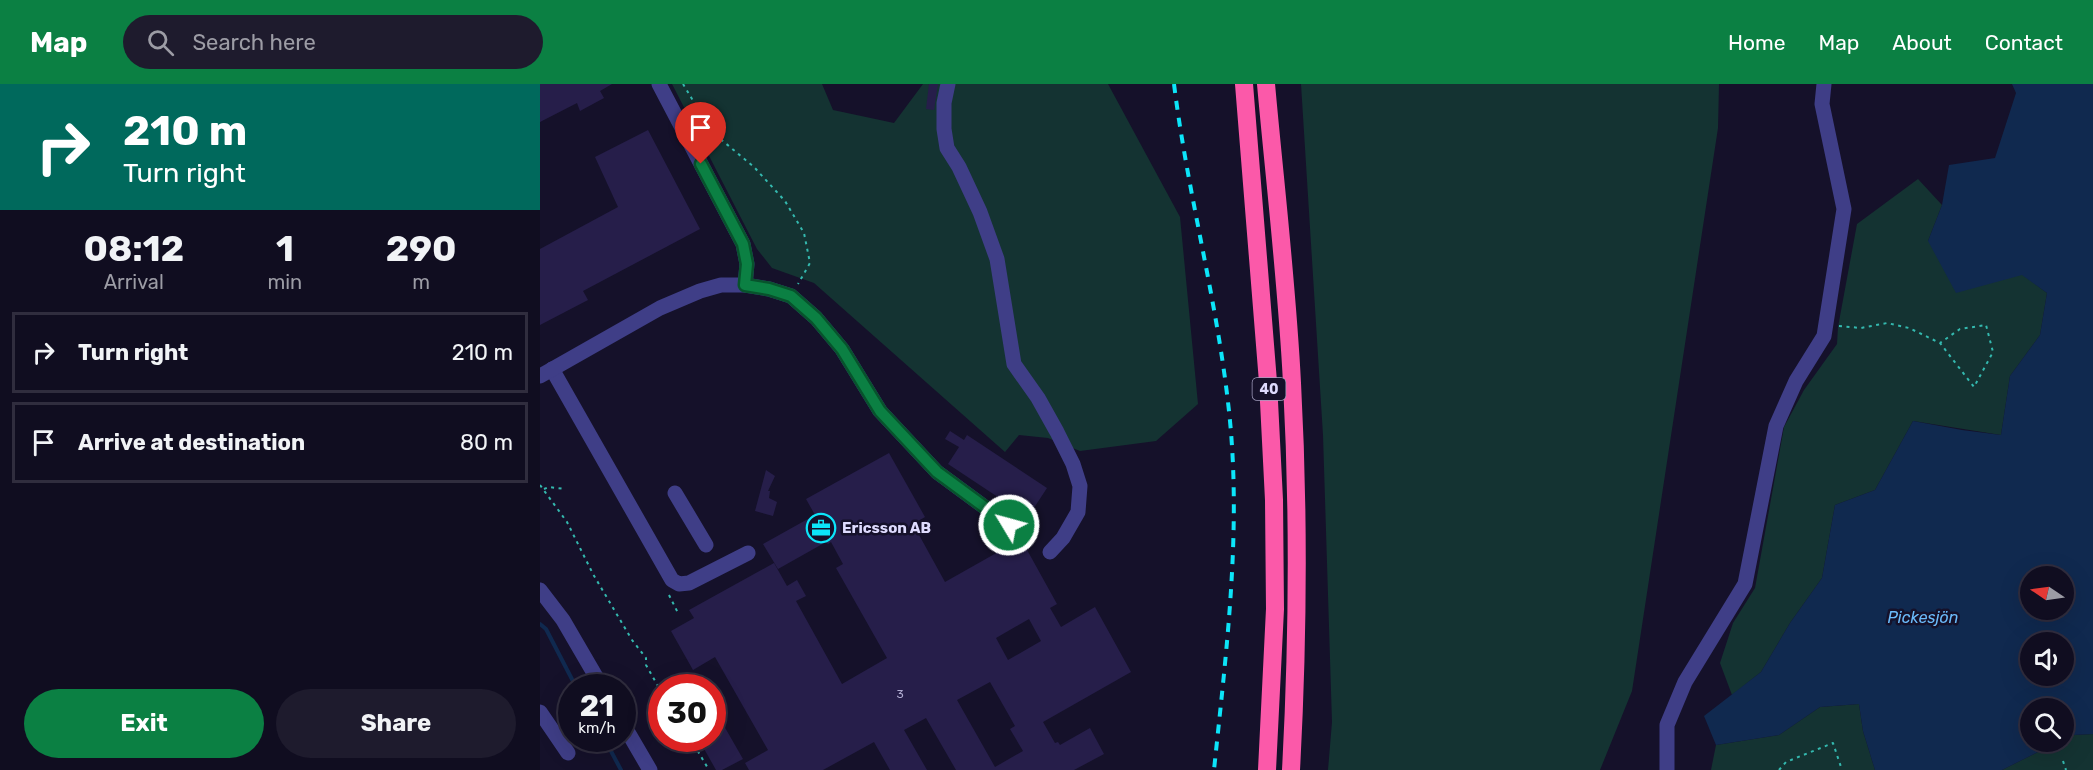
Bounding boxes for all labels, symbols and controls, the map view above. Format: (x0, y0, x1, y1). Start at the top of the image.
search box (123, 15, 543, 69)
text: Map (30, 26, 87, 59)
icon: search (144, 26, 177, 59)
text: Search here (192, 29, 316, 56)
text: Home (1728, 30, 1785, 55)
text: Map (1818, 30, 1859, 55)
text: About (1892, 30, 1952, 55)
text: Contact (1985, 30, 2063, 55)
pin (675, 102, 726, 164)
text: 210 m (123, 106, 247, 156)
icon: right (24, 108, 102, 186)
icon: arrive (684, 111, 717, 144)
text: Turn right (123, 157, 246, 189)
text: 08:12 (83, 227, 184, 270)
text: 1 (276, 227, 294, 270)
text: 290 (386, 227, 457, 270)
text: Arrival (104, 270, 164, 294)
text: min (267, 270, 302, 294)
text: m (412, 270, 430, 294)
icon: right (27, 336, 60, 369)
text: Turn right (78, 339, 188, 366)
text: 210 m (452, 339, 513, 366)
road number: 40 (1252, 378, 1286, 400)
icon: arrive (27, 426, 60, 459)
text: Arrive at destination (78, 429, 305, 456)
text: 80 m (460, 429, 513, 456)
position arrow (977, 493, 1041, 557)
office icon: Ericsson AB (805, 512, 837, 544)
place label: Ericsson AB (842, 519, 931, 537)
north arrow (2020, 566, 2074, 620)
map controls (2020, 566, 2074, 752)
water label: Pickesjön (1888, 608, 1958, 627)
button: sound (2020, 632, 2074, 686)
speed limit sign: 30 (648, 674, 726, 752)
house number: 3 (896, 687, 904, 701)
text: 21 (580, 688, 614, 724)
button: Exit (24, 689, 264, 758)
button: Share (276, 689, 516, 758)
button: search (2020, 698, 2074, 752)
text: km/h (578, 719, 616, 737)

